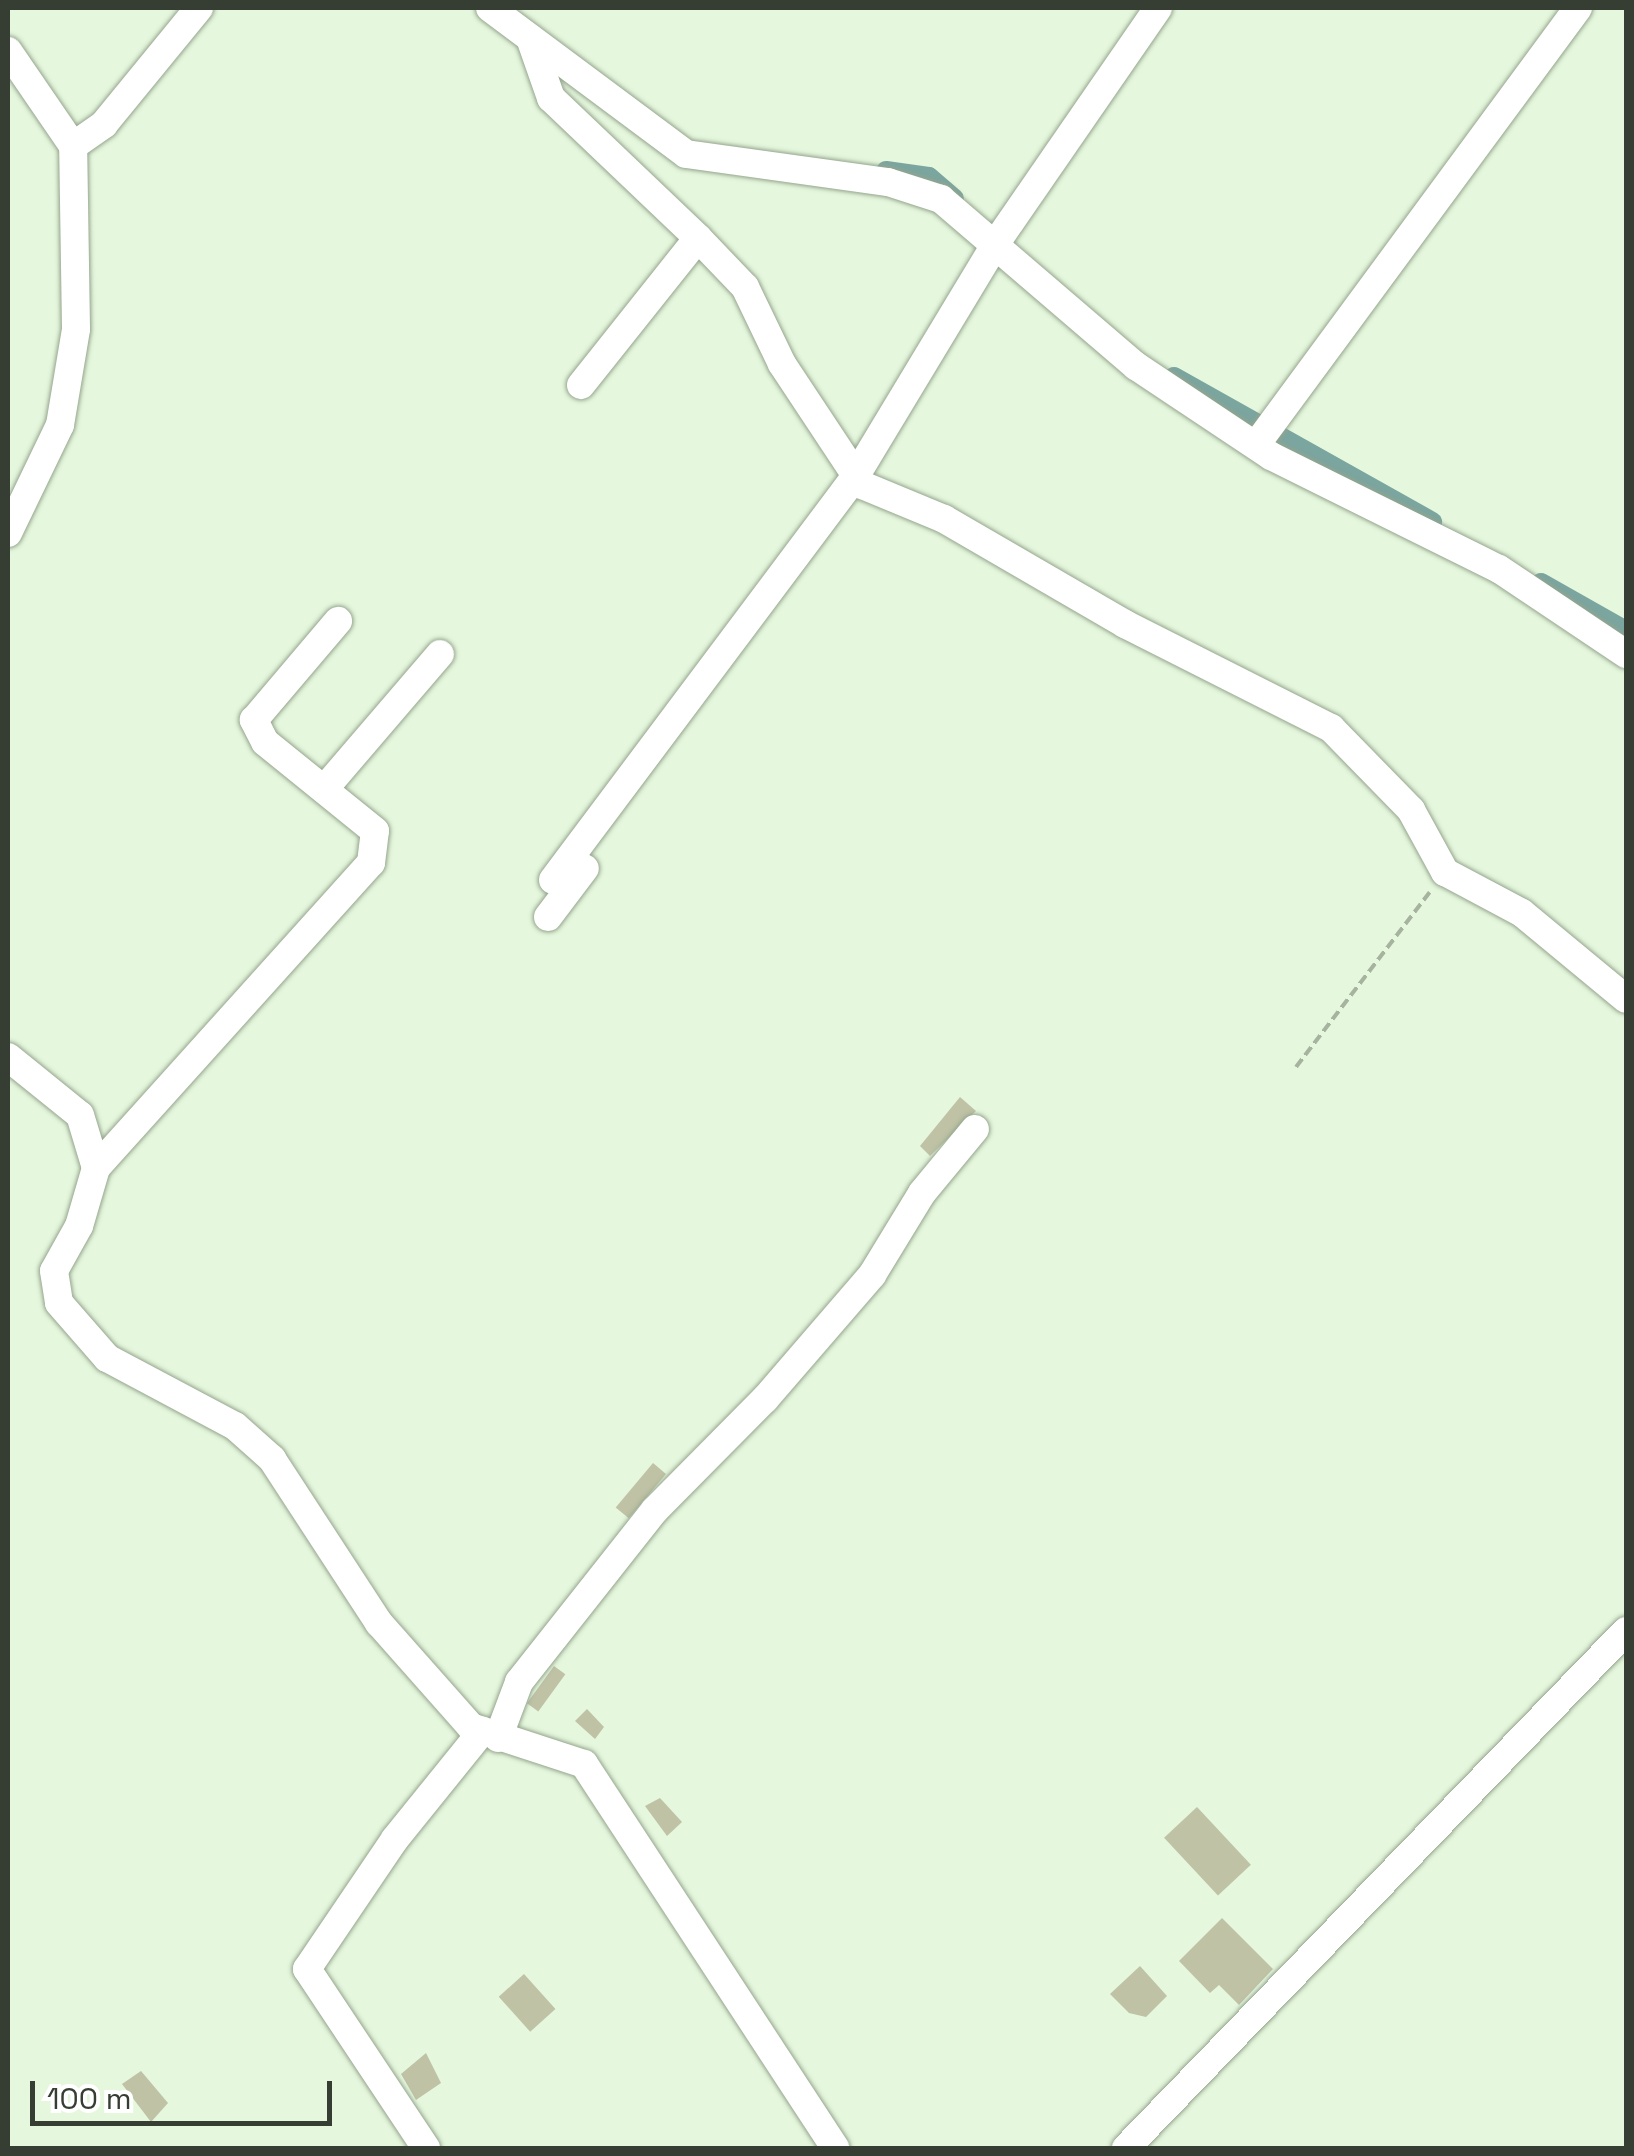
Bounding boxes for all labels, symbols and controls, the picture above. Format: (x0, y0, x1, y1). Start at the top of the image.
scale bar (35, 2061, 338, 2123)
text: 100 m (47, 2079, 132, 2118)

